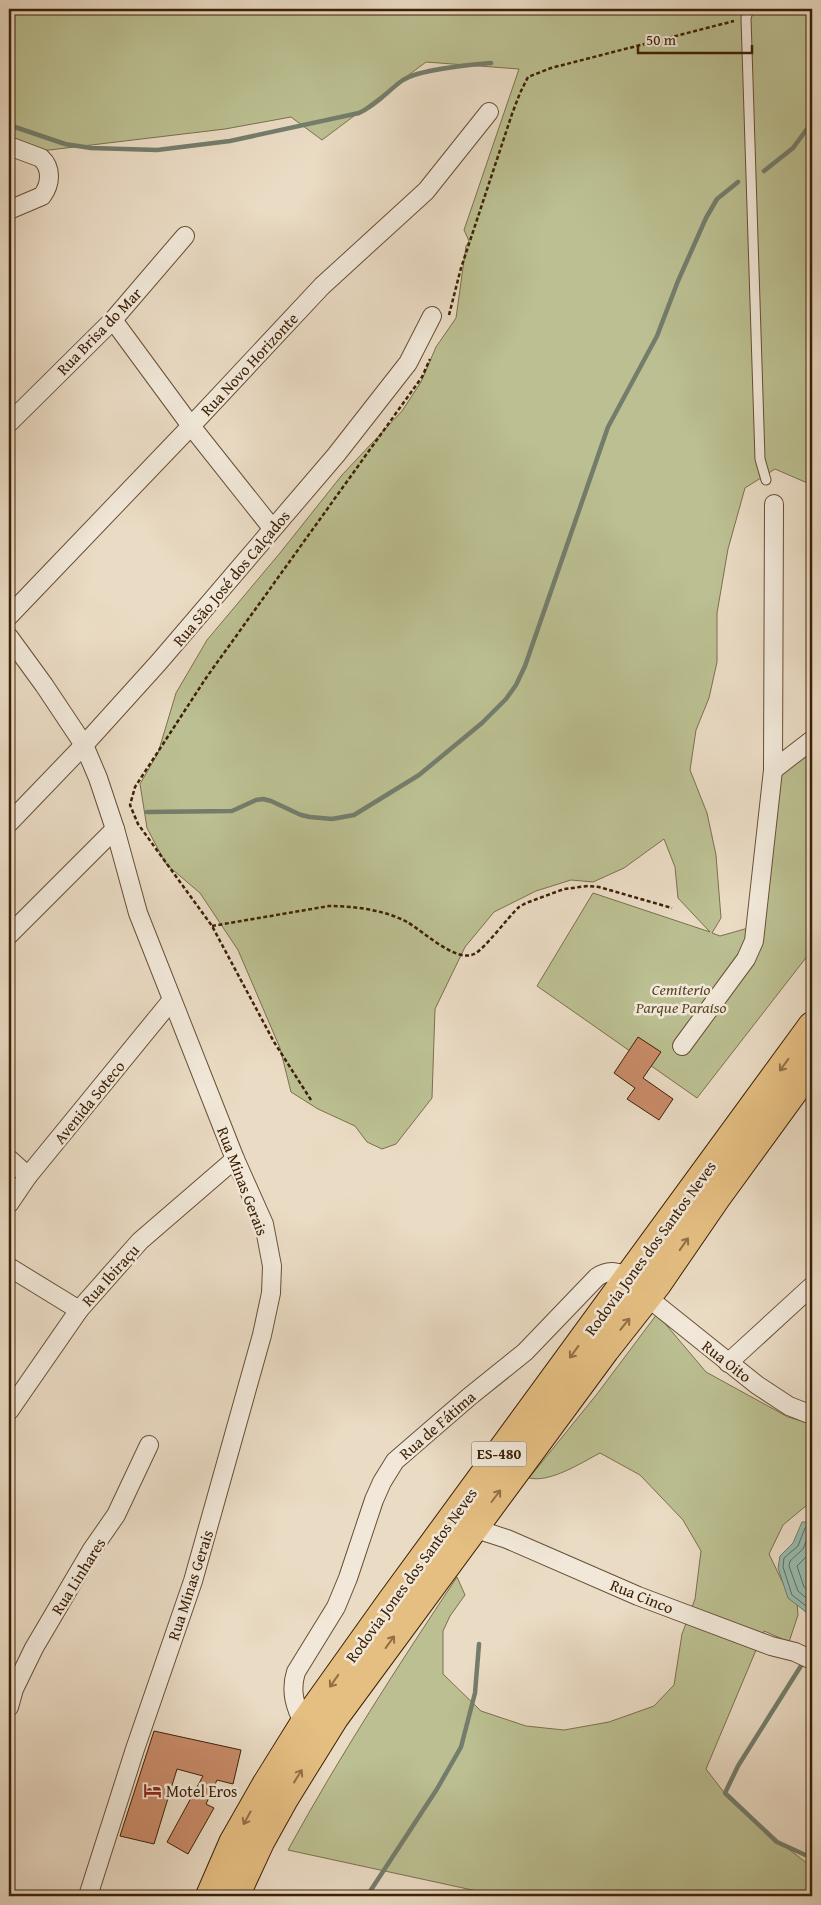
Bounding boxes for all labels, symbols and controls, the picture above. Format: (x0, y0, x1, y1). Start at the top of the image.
scale bar (638, 22, 752, 54)
text: 50 m (646, 29, 677, 50)
street label: Rua Brisa do Mar (51, 281, 148, 380)
street label: Rua Novo Horizonte (195, 307, 303, 421)
street label: Rua São José dos Calçados (167, 505, 295, 651)
park label: Cemiterio Parque Paraiso (635, 977, 726, 1019)
street label: Avenida Soteco (48, 1055, 130, 1149)
one-way arrow (778, 1058, 789, 1071)
street label: Rua Minas Gerais (211, 1123, 275, 1239)
street label: Rodovia Jones dos Santos Neves (578, 1156, 722, 1340)
one-way arrow (679, 1237, 690, 1251)
street label: Rua Ibiraçu (76, 1238, 145, 1311)
one-way arrow (620, 1318, 631, 1331)
street label: Rua Oito (697, 1334, 757, 1388)
one-way arrow (569, 1345, 579, 1359)
street label: Rua de Fátima (393, 1385, 481, 1465)
road number: ES-480 (472, 1442, 526, 1466)
street label: Rodovia Jones dos Santos Neves (339, 1483, 483, 1667)
one-way arrow (491, 1489, 501, 1503)
street label: Rua Minas Gerais (161, 1527, 219, 1643)
street label: Rua Linhares (45, 1533, 111, 1619)
street label: Rua Cinco (607, 1572, 677, 1620)
one-way arrow (385, 1635, 395, 1649)
one-way arrow (329, 1674, 339, 1688)
one-way arrow (294, 1769, 304, 1783)
place label: Motel Eros (166, 1779, 237, 1803)
hotel icon: Motel Eros (142, 1781, 162, 1801)
one-way arrow (242, 1811, 252, 1826)

